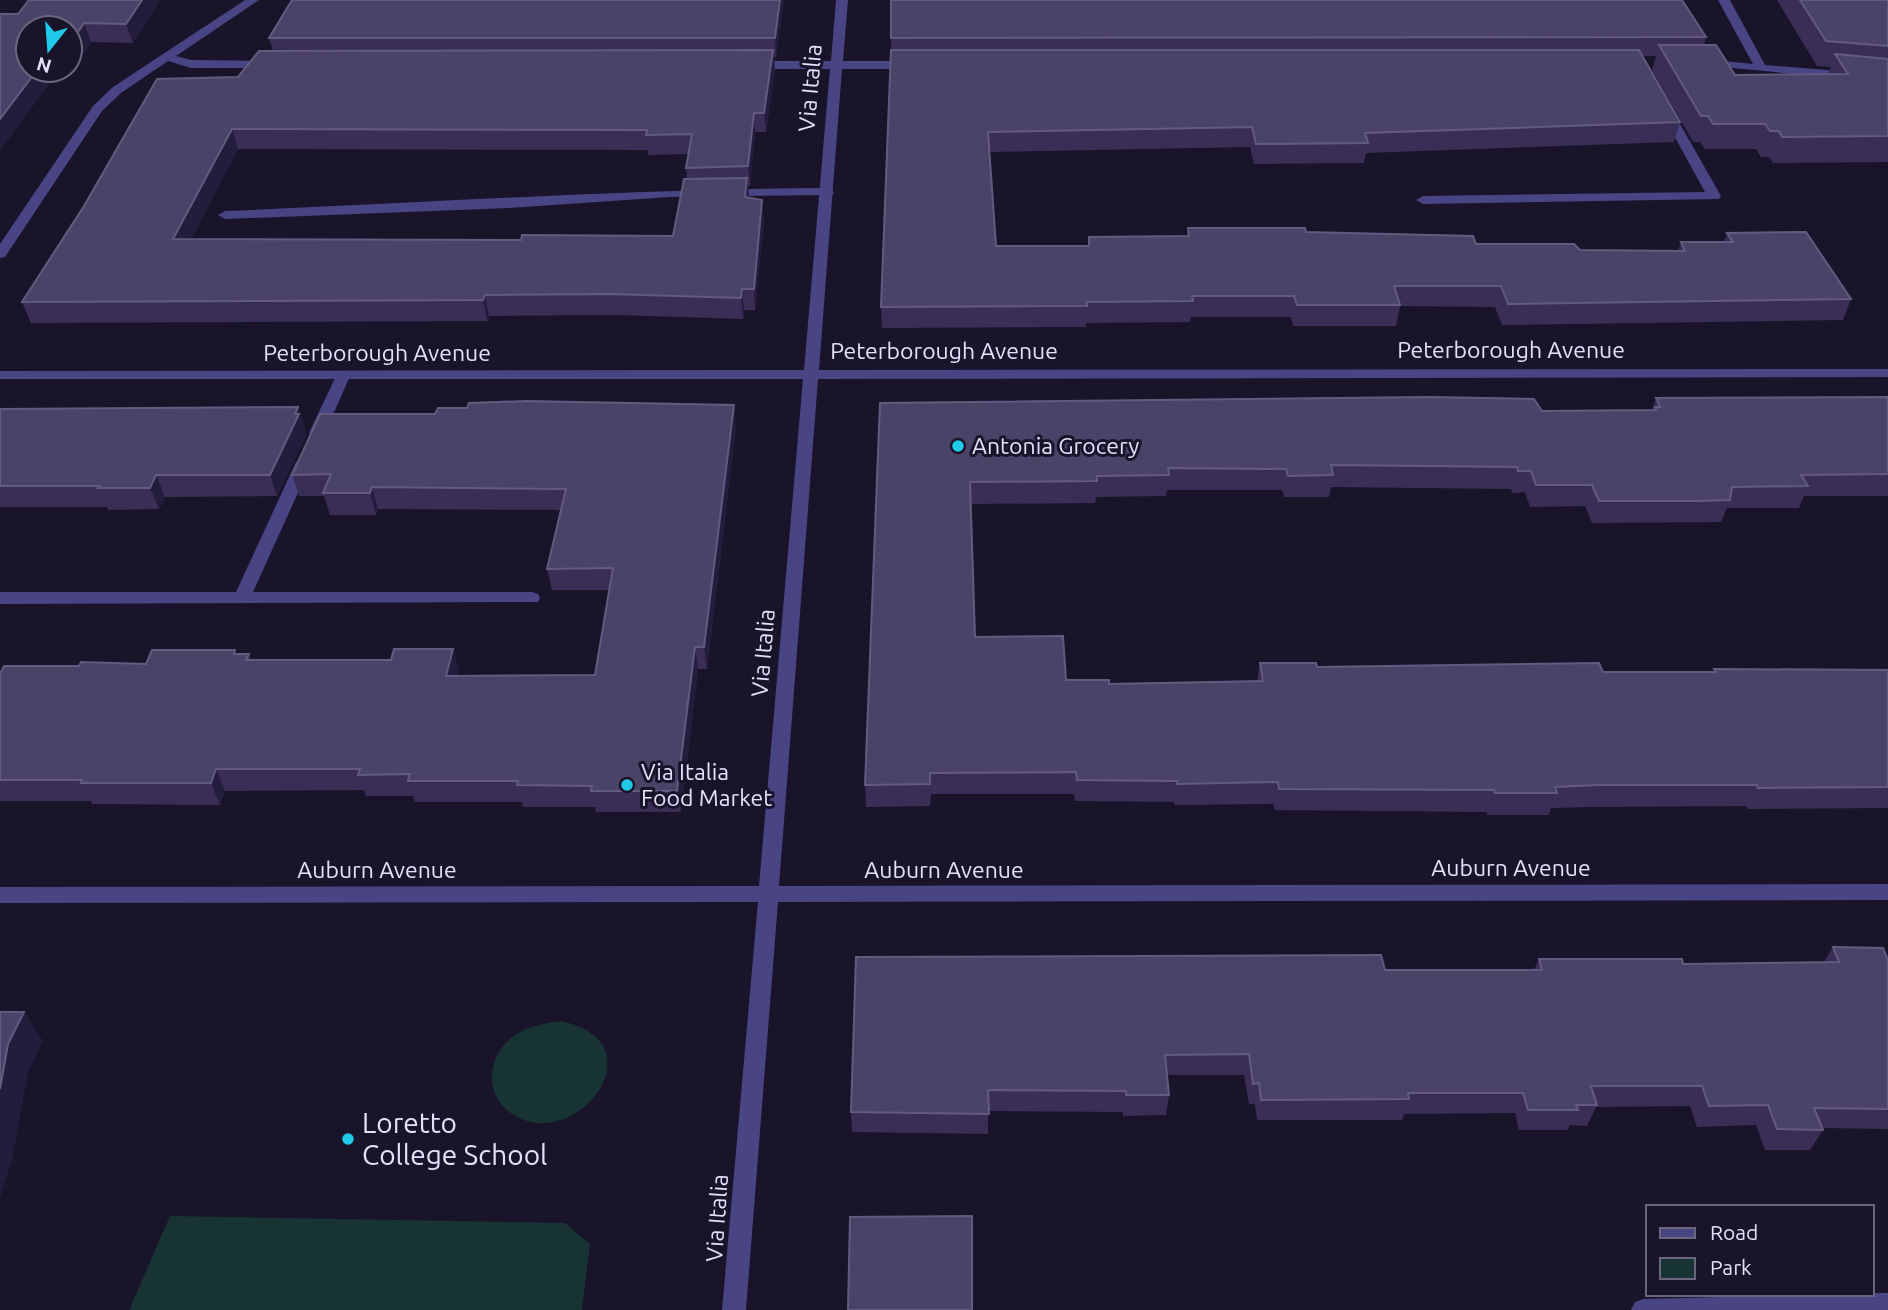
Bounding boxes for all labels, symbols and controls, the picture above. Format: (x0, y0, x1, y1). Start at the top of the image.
north arrow (14, 14, 84, 84)
street label: Via Italia (793, 43, 826, 133)
text: N (34, 53, 54, 78)
street label: Peterborough Avenue (1397, 337, 1625, 362)
street label: Peterborough Avenue (830, 338, 1058, 363)
street label: Peterborough Avenue (263, 340, 491, 365)
place label: Antonia Grocery (972, 433, 1139, 458)
marker: Antonia Grocery (950, 438, 966, 454)
street label: Via Italia (746, 608, 779, 698)
place label: Via Italia Food Market (641, 759, 772, 810)
marker: Via Italia Food Market (619, 777, 635, 793)
street label: Auburn Avenue (1431, 855, 1591, 880)
street label: Auburn Avenue (297, 857, 457, 882)
street label: Auburn Avenue (864, 857, 1024, 882)
place label: Loretto College School (362, 1107, 547, 1170)
marker: Loretto College School (340, 1131, 356, 1147)
street label: Via Italia (701, 1173, 732, 1263)
legend (1646, 1205, 1874, 1296)
text: Road (1710, 1220, 1758, 1244)
text: Park (1710, 1255, 1752, 1279)

